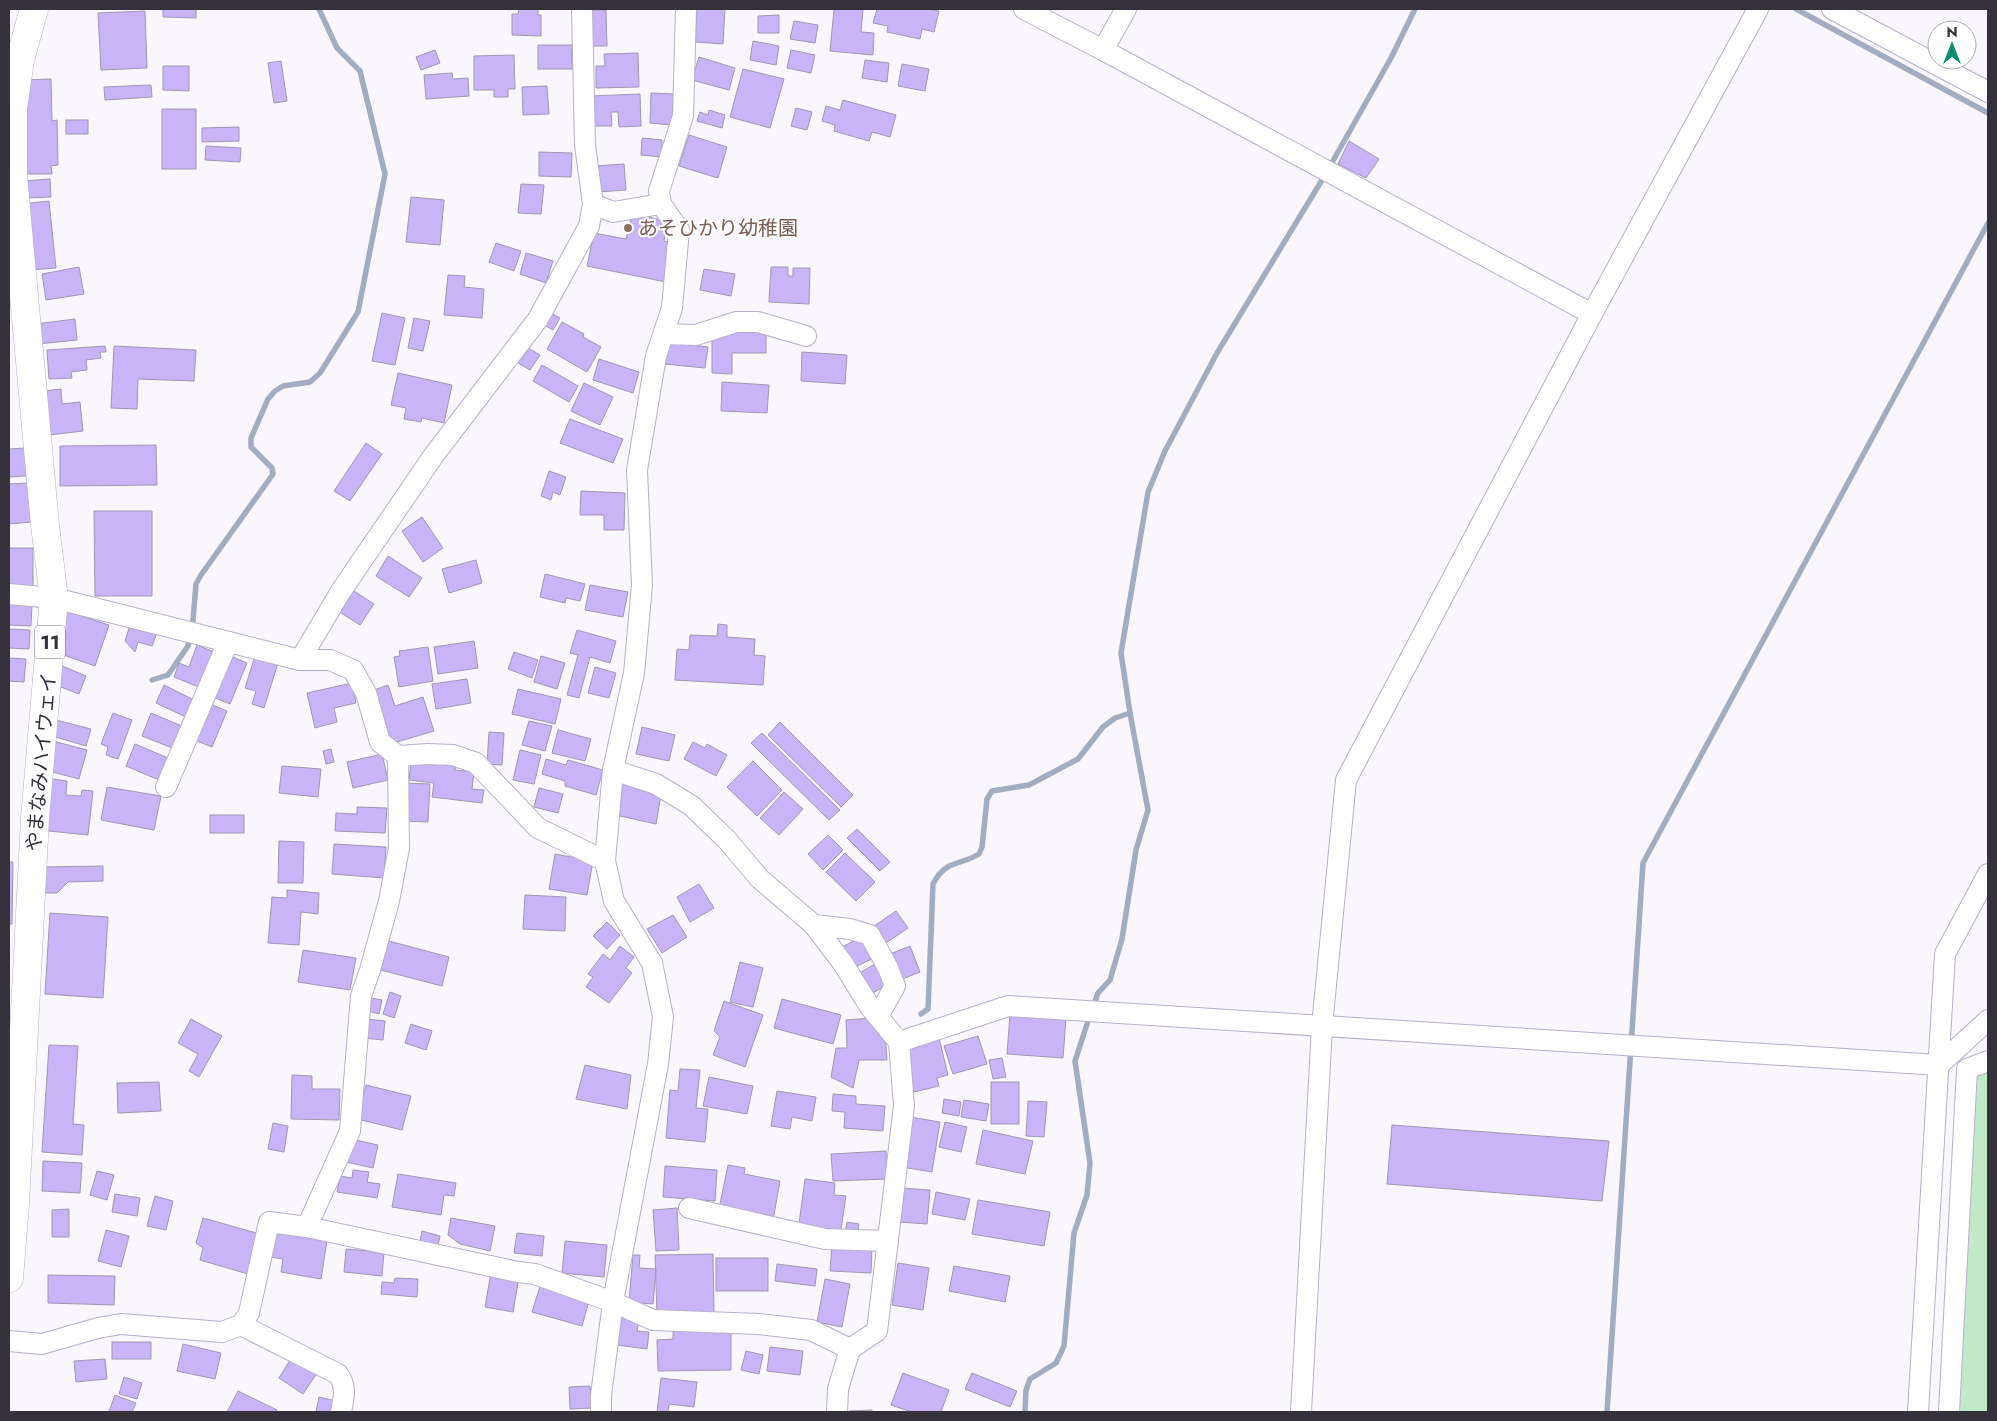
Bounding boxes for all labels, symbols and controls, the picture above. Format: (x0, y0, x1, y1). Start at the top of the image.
north arrow (1927, 20, 1977, 70)
text: N (1946, 22, 1958, 42)
place label: あそひかり幼稚園 (638, 214, 798, 243)
marker: あそひかり幼稚園 (622, 222, 634, 234)
road number: 11 (35, 626, 65, 659)
street label: やまなみハイウェイ (19, 671, 64, 853)

